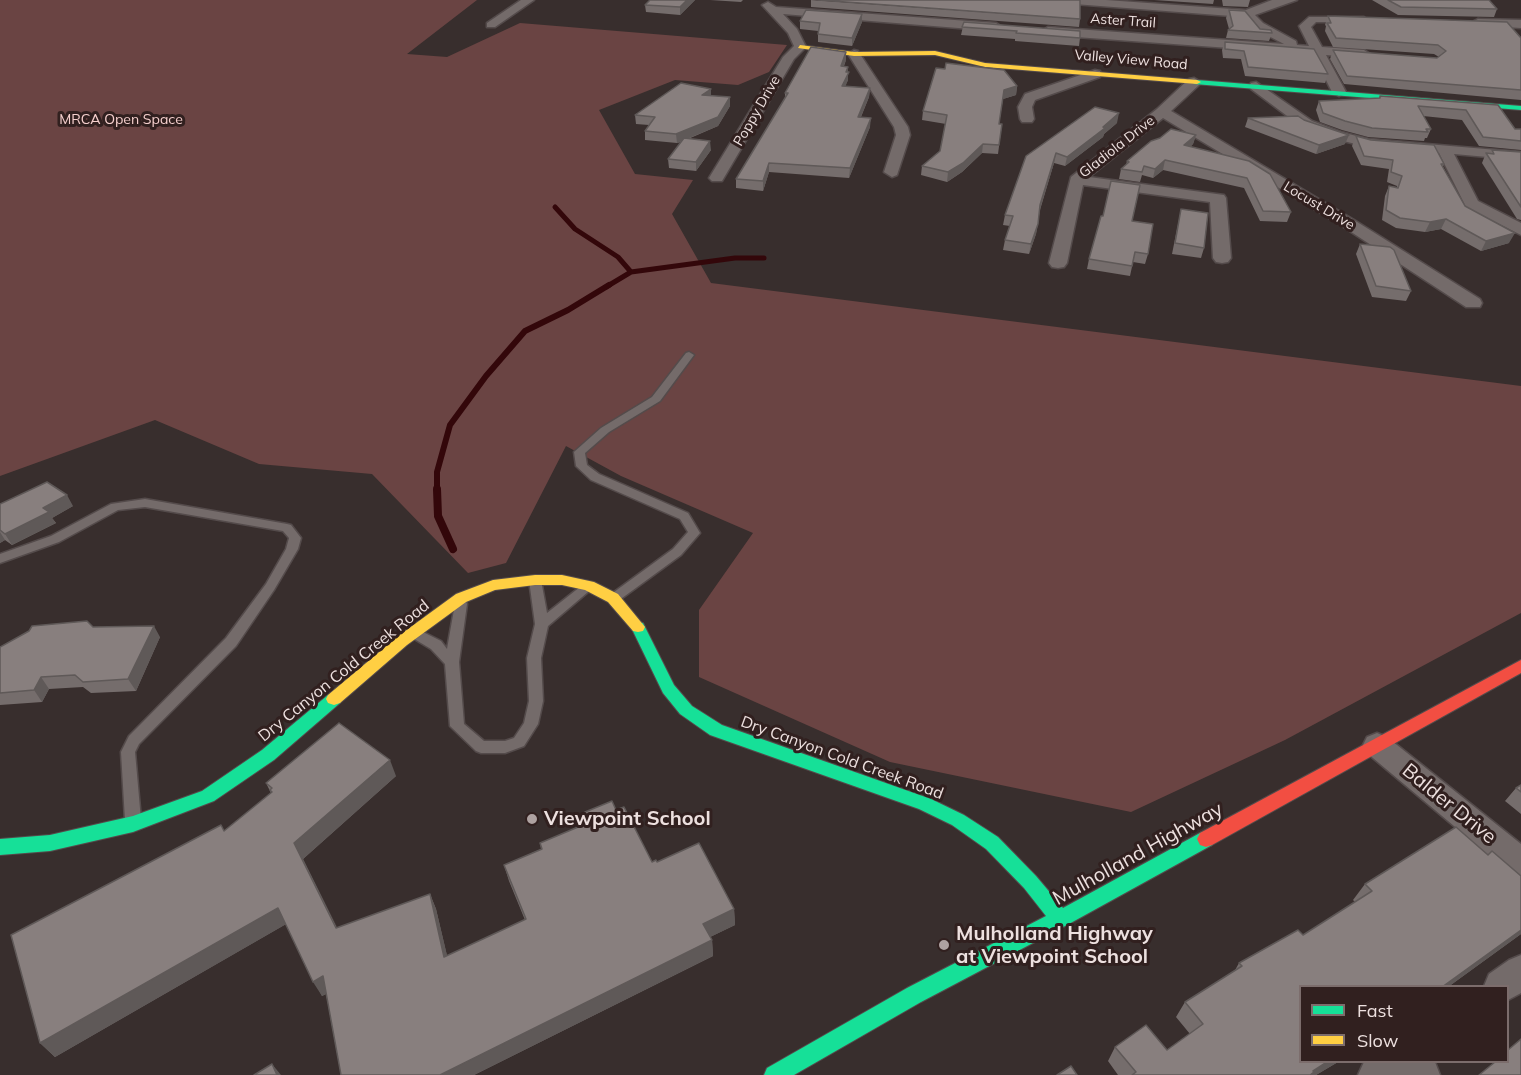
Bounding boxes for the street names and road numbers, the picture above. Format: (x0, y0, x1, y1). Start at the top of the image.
street label: Aster Trail (1090, 10, 1156, 32)
street label: Valley View Road (1074, 47, 1188, 73)
street label: Poppy Drive (730, 73, 784, 149)
street label: Gladiola Drive (1076, 112, 1158, 182)
street label: Locust Drive (1280, 178, 1358, 234)
street label: Dry Canyon Cold Creek Road (255, 596, 433, 746)
street label: Dry Canyon Cold Creek Road (738, 712, 946, 804)
street label: Balder Drive (1397, 759, 1501, 849)
street label: Mulholland Highway (1049, 797, 1227, 911)

